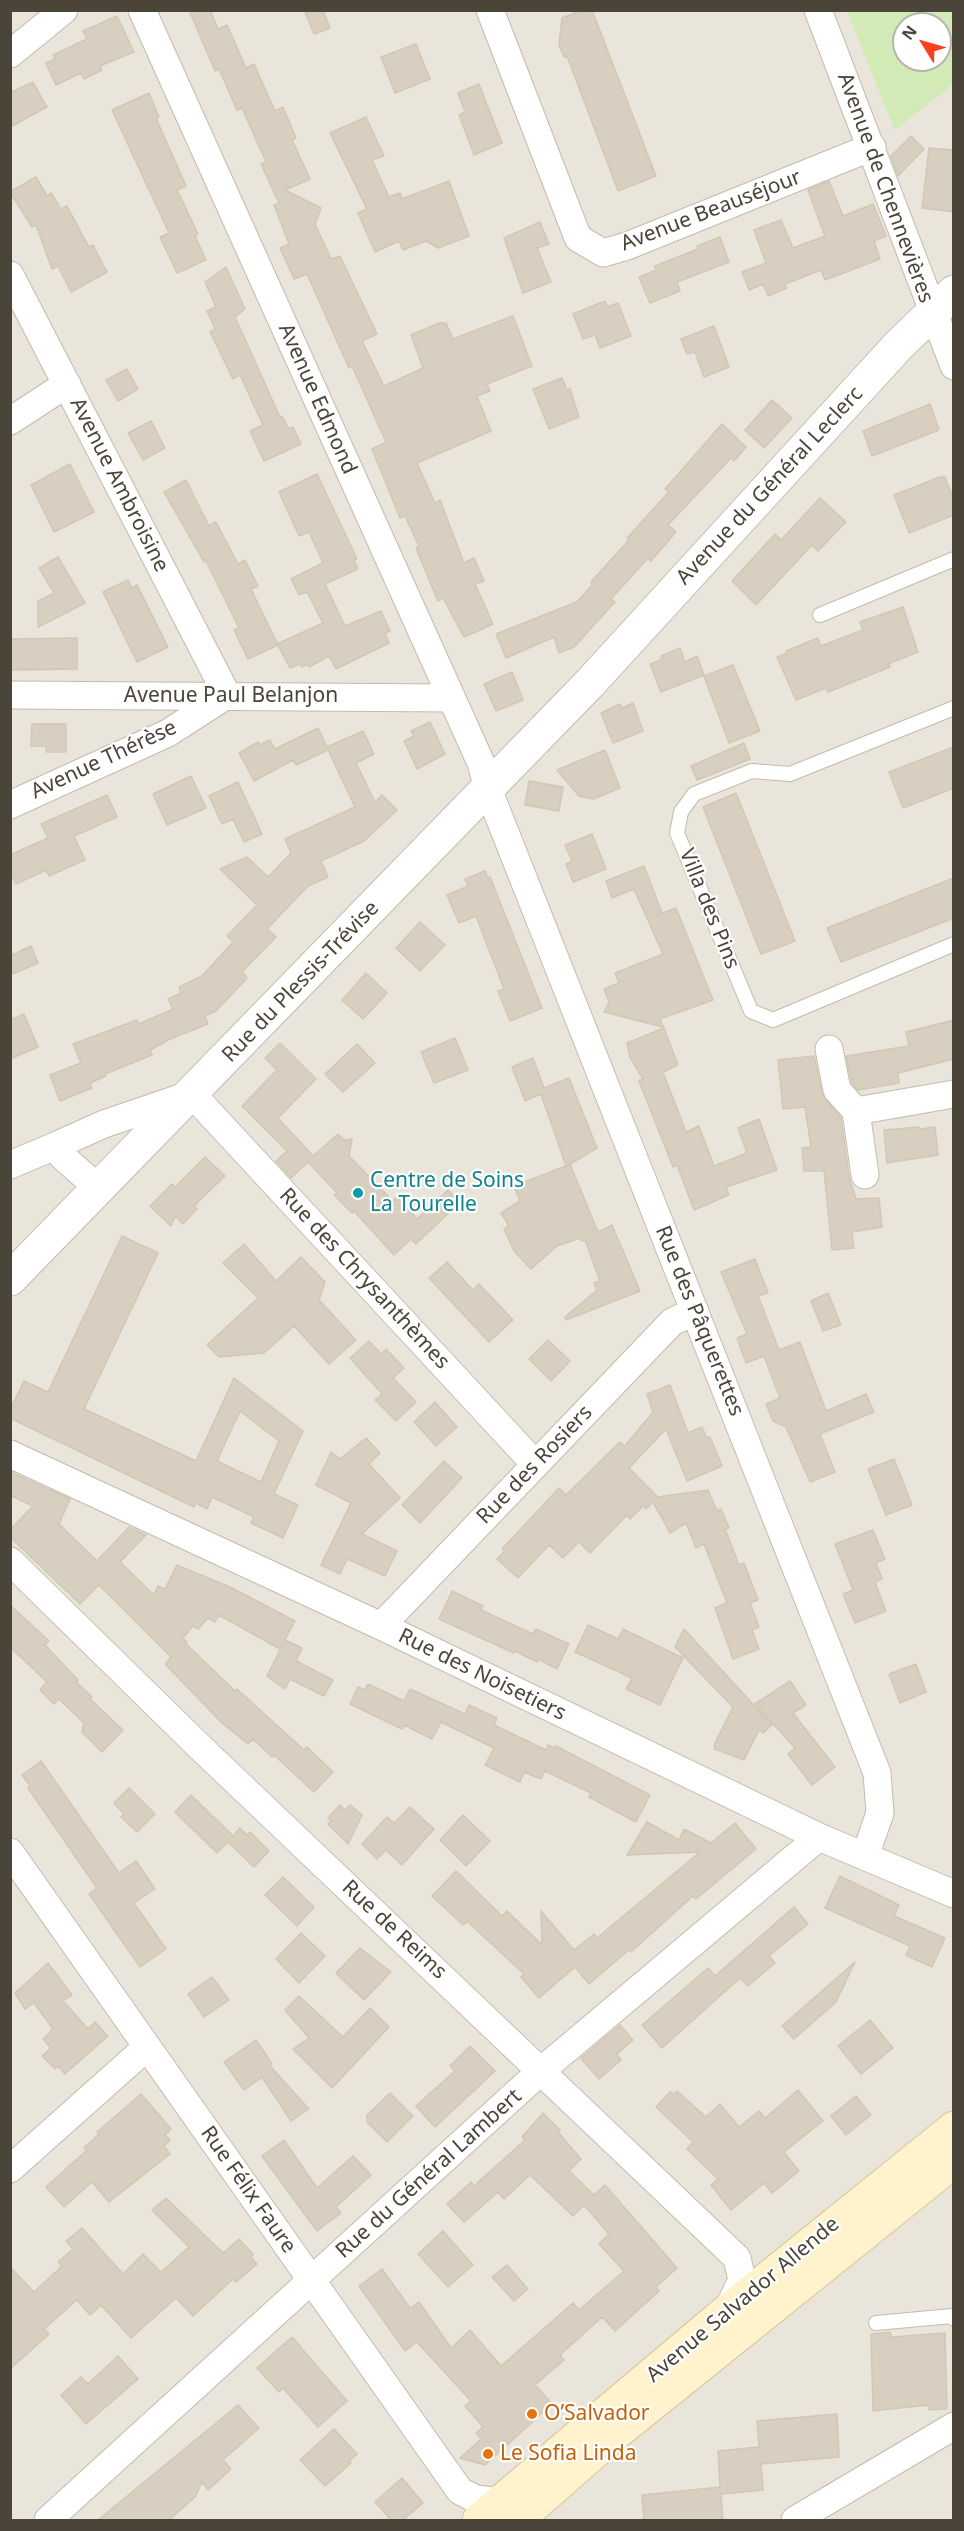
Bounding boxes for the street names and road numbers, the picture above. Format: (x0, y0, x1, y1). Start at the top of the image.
street label: Avenue de Chennevières (832, 70, 938, 306)
street label: Avenue Beauséjour (617, 165, 805, 257)
street label: Avenue Edmond (273, 320, 361, 478)
street label: Avenue du Général Leclerc (671, 382, 869, 590)
street label: Avenue Ambroisine (64, 394, 174, 576)
street label: Avenue Paul Belanjon (124, 683, 338, 709)
street label: Avenue Thérèse (27, 715, 181, 805)
street label: Villa des Pins (673, 845, 745, 973)
street label: Rue du Plessis-Trévise (217, 896, 385, 1068)
street label: Rue des Chrysanthèmes (274, 1183, 454, 1375)
street label: Rue des Pâquerettes (649, 1222, 749, 1420)
street label: Rue des Rosiers (472, 1400, 598, 1530)
street label: Rue des Noisetiers (394, 1624, 570, 1726)
street label: Rue de Reims (337, 1875, 451, 1985)
street label: Rue du Général Lambert (331, 2084, 527, 2264)
street label: Rue Félix Faure (195, 2122, 301, 2258)
street label: Avenue Salvador Allende (641, 2212, 845, 2388)

